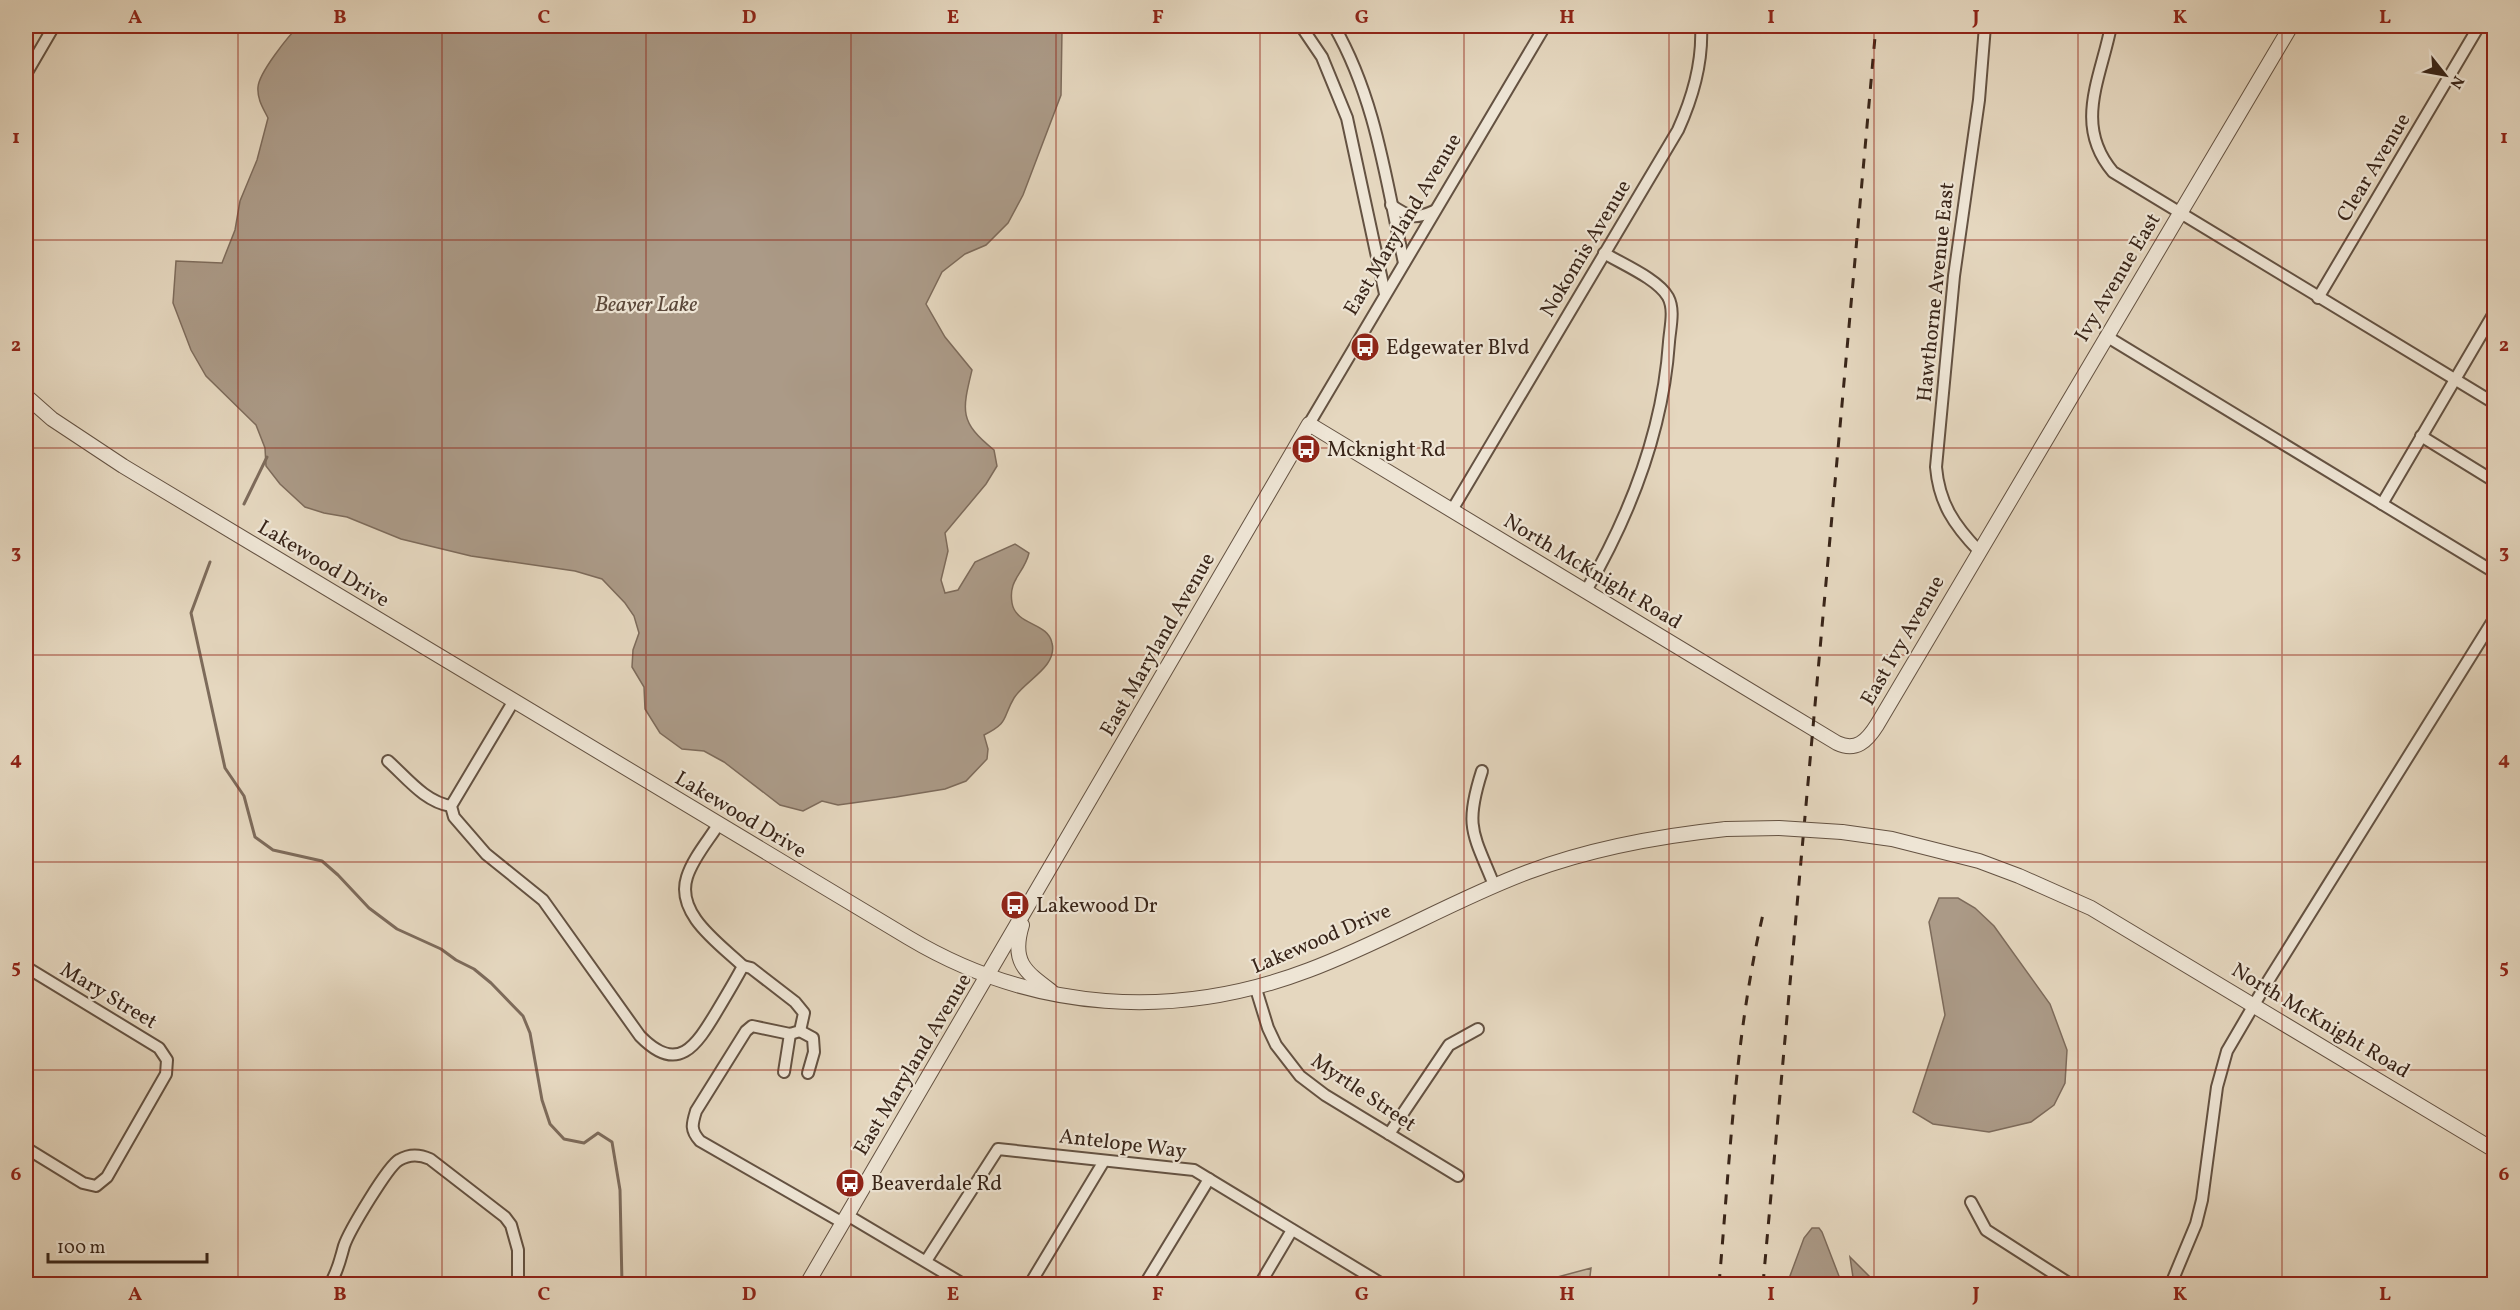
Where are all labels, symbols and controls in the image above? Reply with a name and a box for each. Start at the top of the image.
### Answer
text: A [128,4,142,32]
text: B [333,4,347,32]
text: C [538,4,551,32]
text: D [742,4,756,32]
text: E [947,4,959,32]
text: F [1152,4,1164,32]
text: G [1355,4,1369,32]
text: H [1559,4,1575,32]
text: I [1767,4,1775,32]
text: J [1971,4,1980,32]
text: K [2173,4,2188,32]
text: L [2379,4,2391,32]
north arrow [2415,45,2475,105]
text: N [2444,71,2469,93]
street label: Clear Avenue [2330,108,2418,228]
text: 1 [12,124,20,152]
text: 1 [2500,124,2508,152]
street label: East Maryland Avenue [1337,128,1469,321]
street label: Nokomis Avenue [1534,175,1639,323]
street label: Hawthorne Avenue East [1911,181,1962,403]
street label: Ivy Avenue East [2068,208,2168,348]
water label: Beaver Lake [595,290,697,321]
bus stop icon: Edgewater Blvd [1349,331,1381,363]
text: 2 [11,332,21,360]
text: 2 [2499,332,2509,360]
place label: Edgewater Blvd [1386,334,1530,363]
bus stop icon: Mcknight Rd [1290,433,1322,465]
place label: Mcknight Rd [1327,436,1446,465]
street label: North McKnight Road [1498,507,1687,637]
street label: Lakewood Drive [252,514,395,615]
text: 3 [11,539,21,567]
text: 3 [2499,539,2509,567]
street label: East Maryland Avenue [1094,547,1223,742]
street label: East Ivy Avenue [1854,570,1952,711]
text: 4 [10,746,22,774]
text: 4 [2498,746,2510,774]
street label: Lakewood Drive [669,765,812,866]
bus stop icon: Lakewood Dr [999,889,1031,921]
place label: Lakewood Dr [1036,892,1158,921]
street label: Lakewood Drive [1247,897,1396,982]
text: 5 [11,954,21,982]
text: 5 [2499,954,2509,982]
street label: Mary Street [54,956,162,1037]
street label: North McKnight Road [2226,956,2415,1086]
street label: East Maryland Avenue [847,968,979,1161]
street label: Myrtle Street [1305,1047,1422,1139]
street label: Antelope Way [1057,1122,1189,1167]
text: 6 [11,1161,22,1189]
text: 6 [2499,1161,2510,1189]
bus stop icon: Beaverdale Rd [834,1167,866,1199]
place label: Beaverdale Rd [871,1170,1002,1199]
scale bar [48,1226,207,1264]
text: 100 m [57,1236,106,1261]
text: A [128,1281,142,1309]
text: B [333,1281,347,1309]
text: C [538,1281,551,1309]
text: D [742,1281,756,1309]
text: E [947,1281,959,1309]
text: F [1152,1281,1164,1309]
text: G [1355,1281,1369,1309]
text: H [1559,1281,1575,1309]
text: I [1767,1281,1775,1309]
text: J [1971,1281,1980,1309]
text: K [2173,1281,2188,1309]
text: L [2379,1281,2391,1309]

